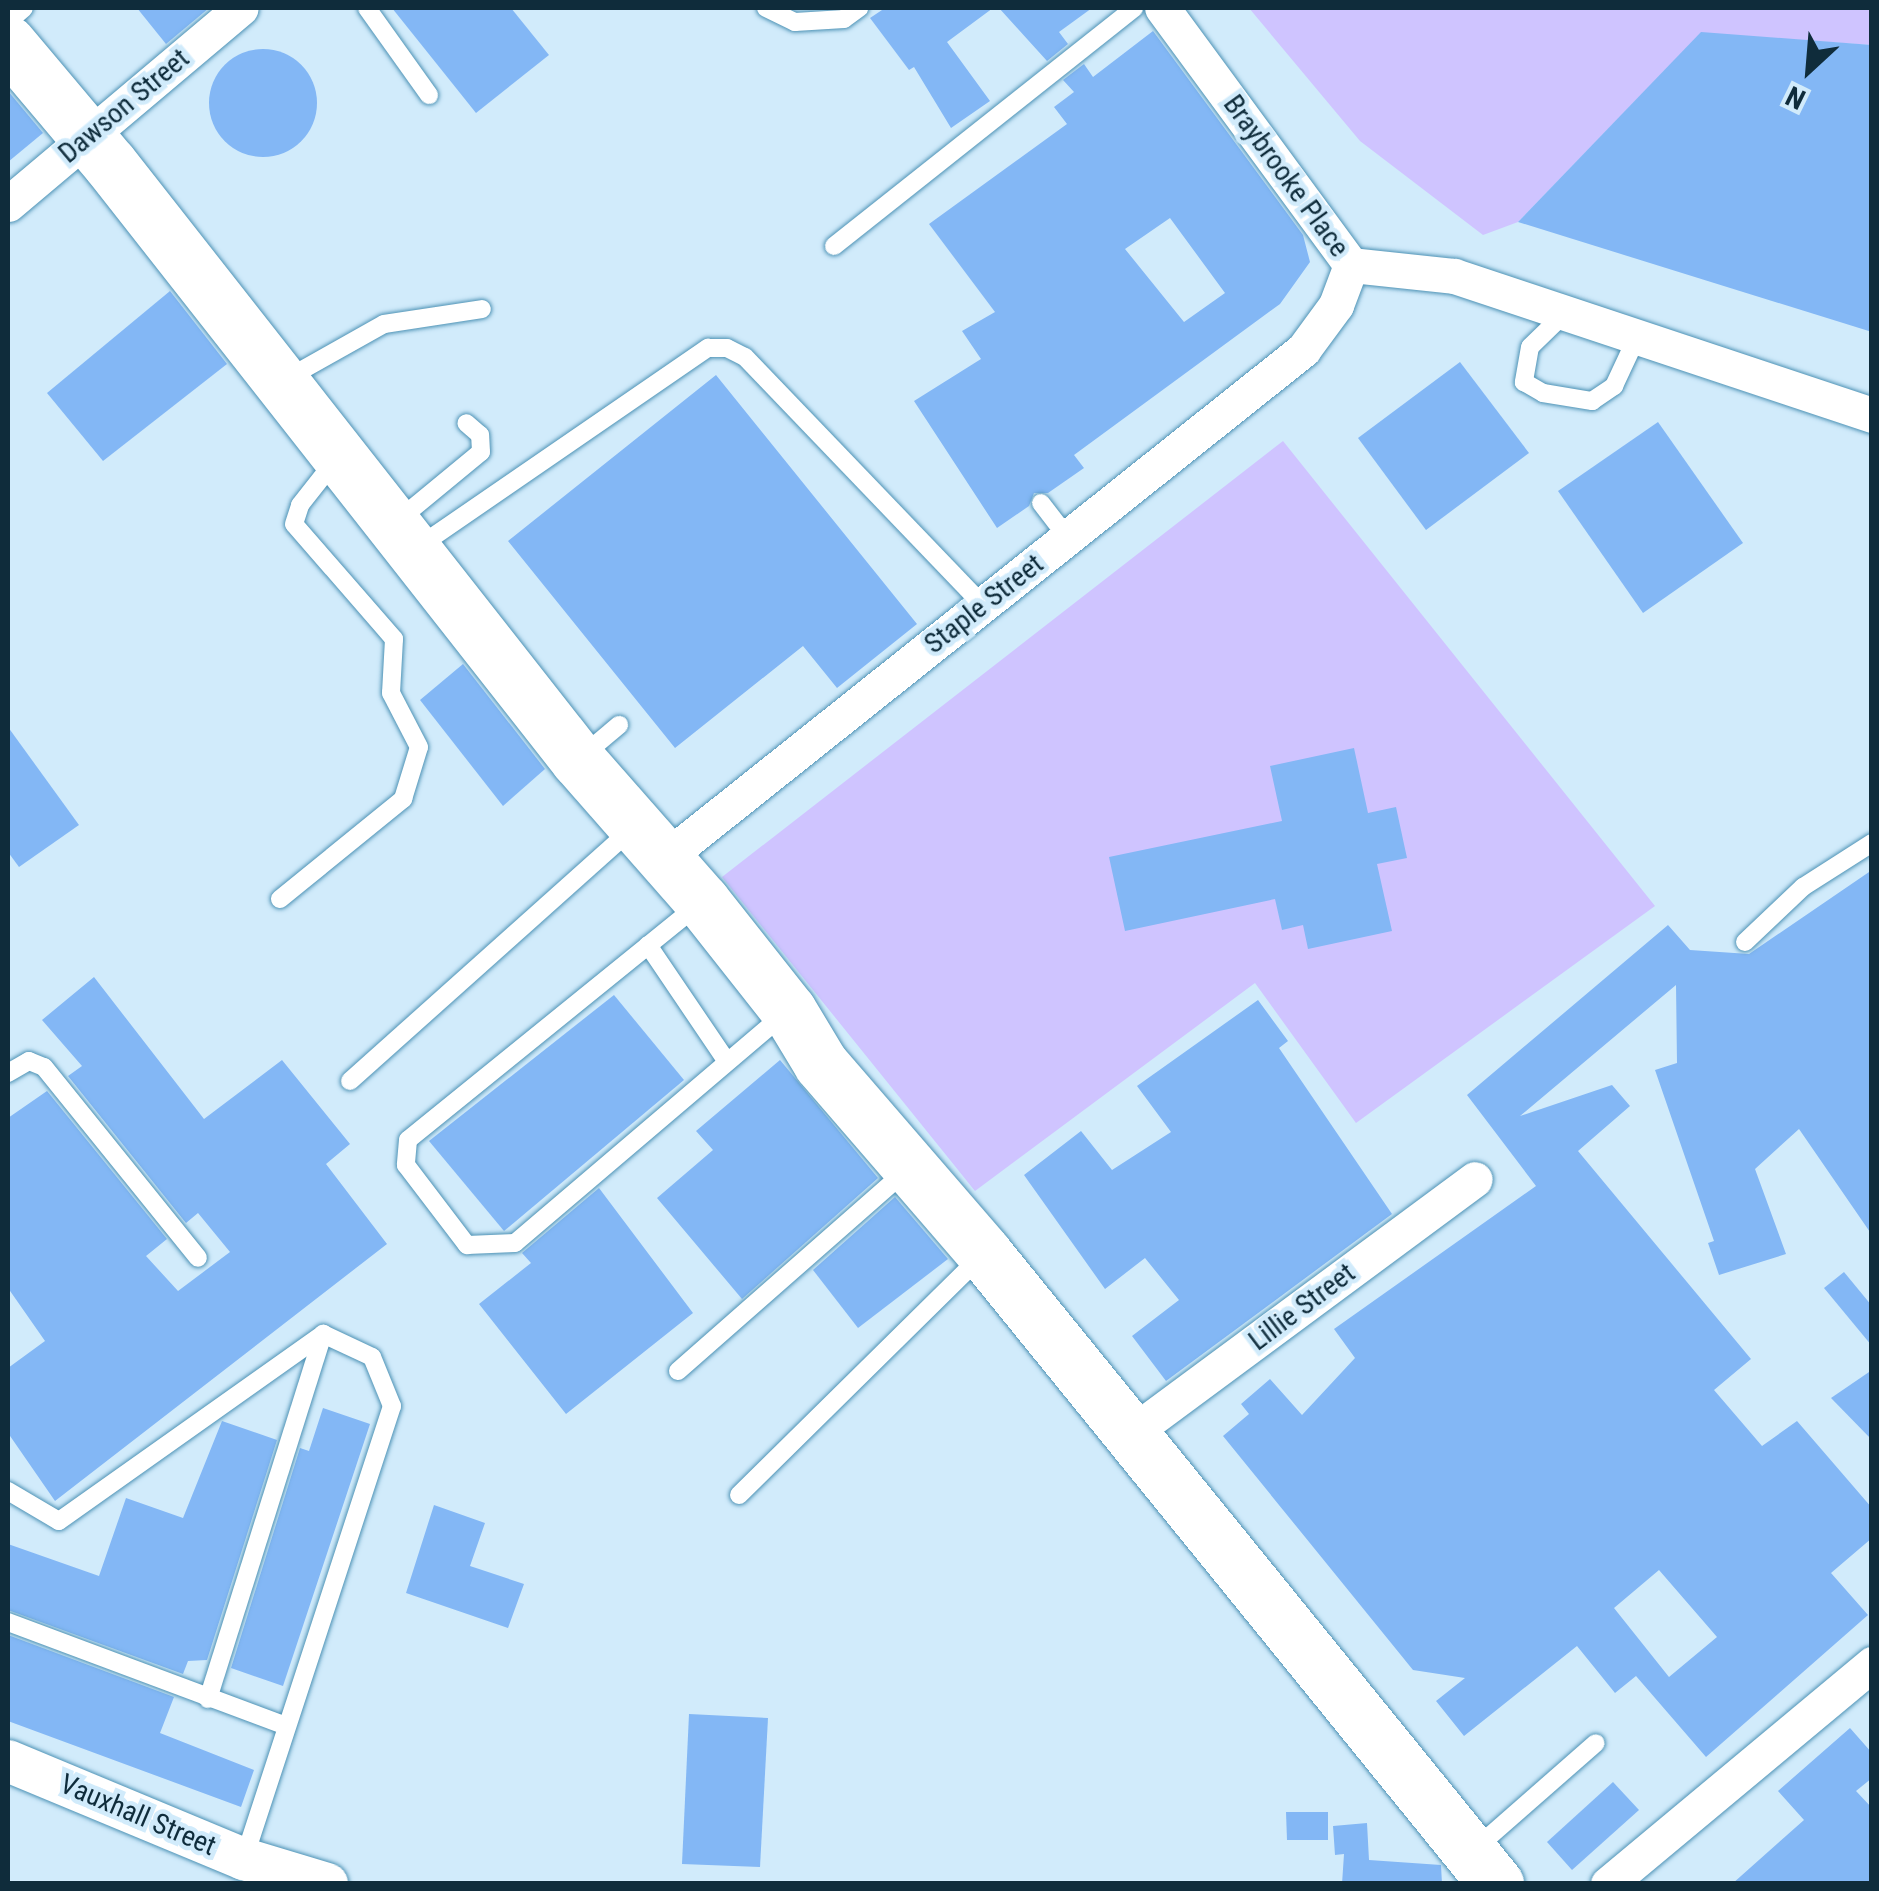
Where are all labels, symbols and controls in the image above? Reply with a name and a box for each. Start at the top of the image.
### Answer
north arrow [1759,20,1859,120]
street label: Dawson Street [52,42,196,170]
text: N [1781,79,1811,116]
street label: Braybrooke Place [1216,89,1356,263]
street label: Staple Street [918,547,1050,661]
street label: Lillie Street [1242,1256,1362,1358]
street label: Vauxhall Street [55,1767,221,1863]

